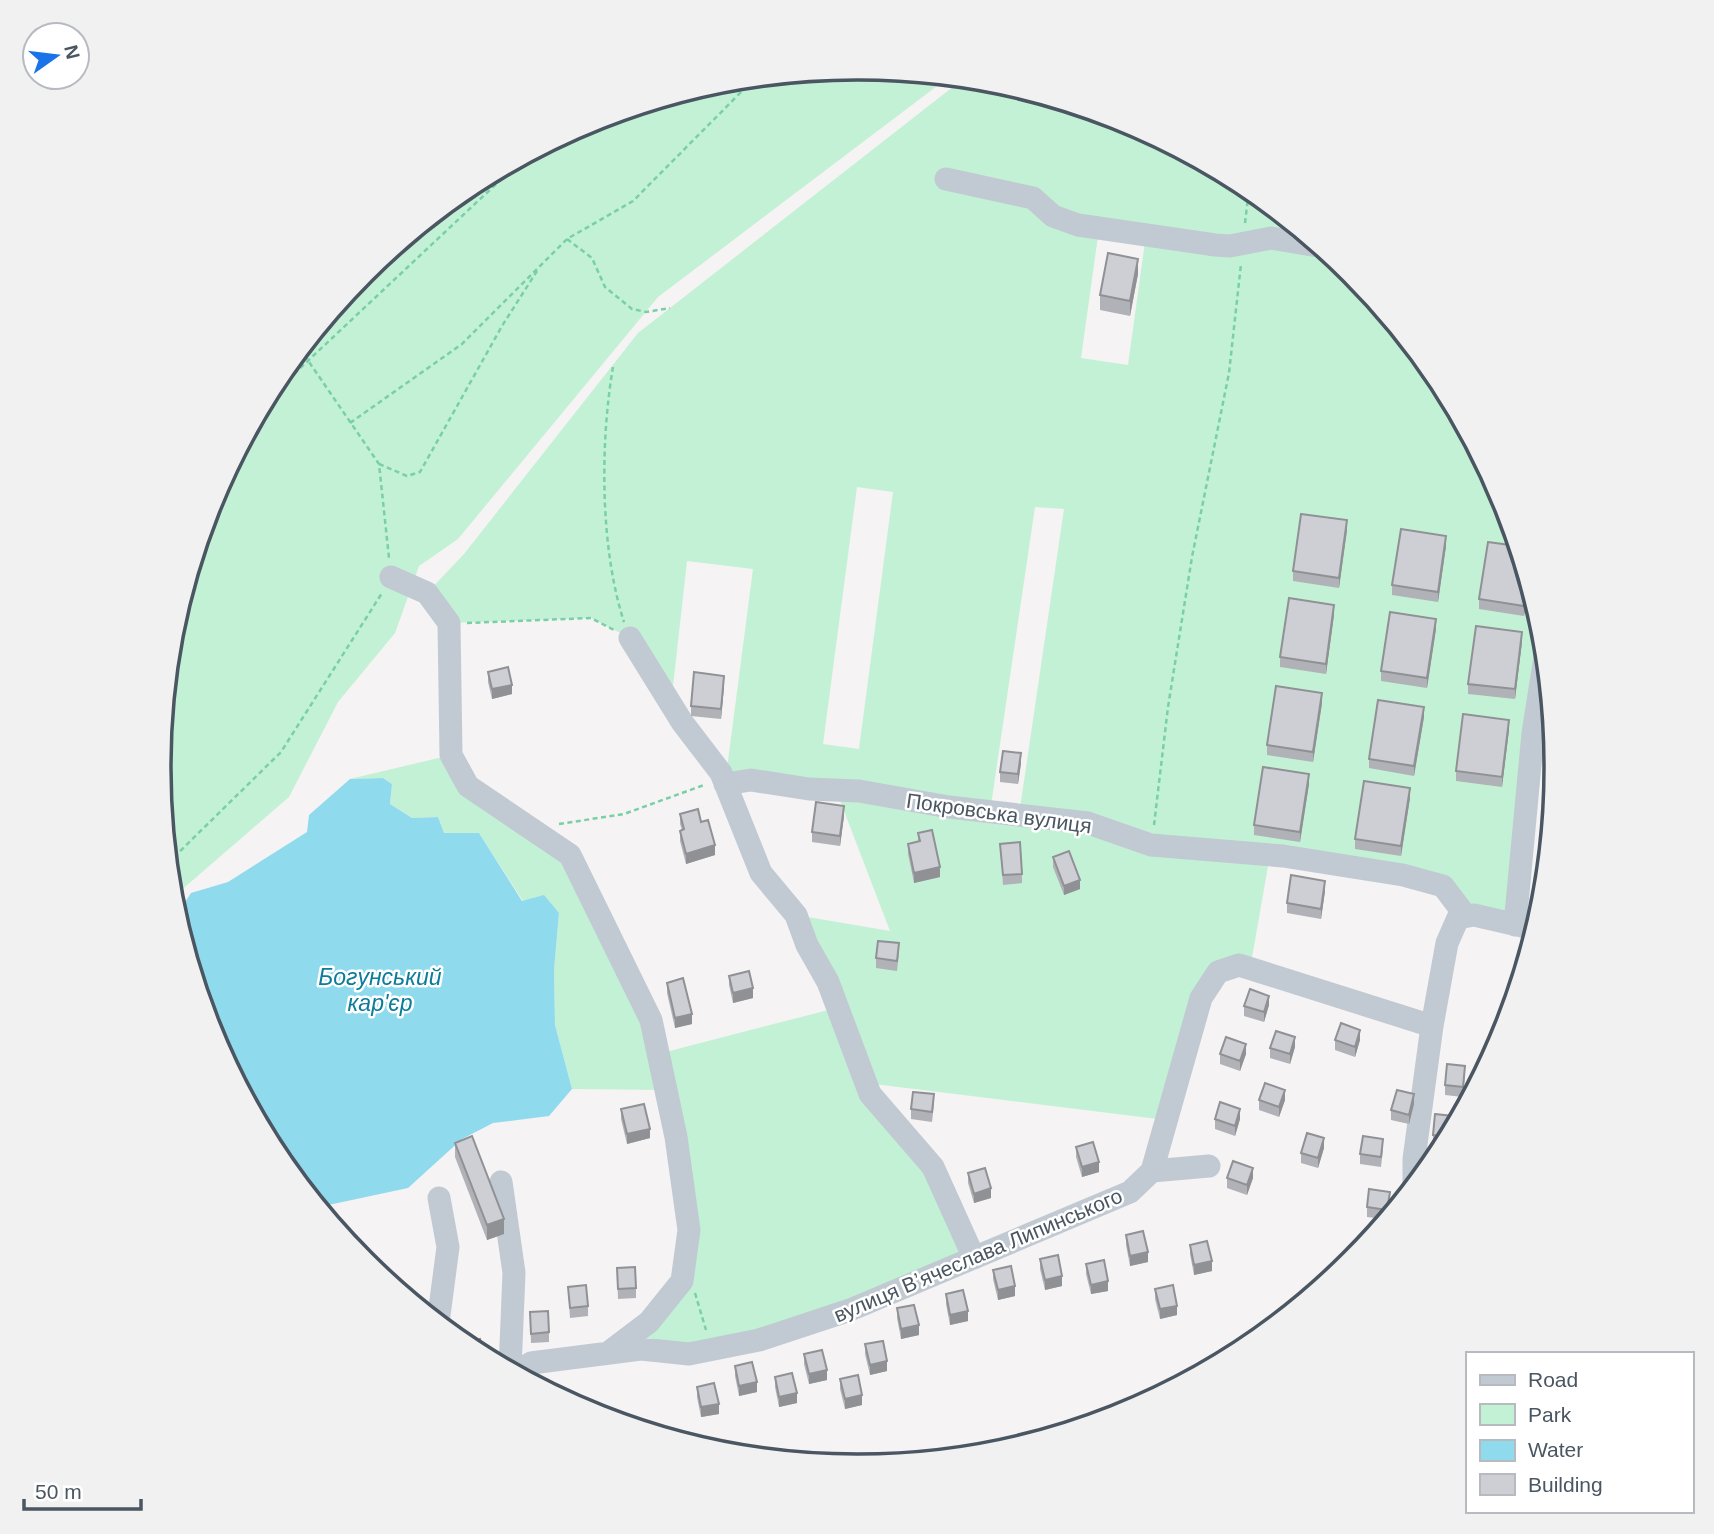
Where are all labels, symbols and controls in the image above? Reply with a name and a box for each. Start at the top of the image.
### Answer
north arrow [21,21,91,91]
text: N [60,43,84,61]
street label: Покровська вулиця [905,789,1093,837]
water label: Богунський кар'єр [318,964,442,1016]
street label: вулиця Вʼячеслава Липинського [830,1184,1126,1326]
legend [1466,1352,1693,1513]
text: Road [1528,1368,1578,1391]
text: Park [1528,1403,1572,1426]
text: Water [1528,1438,1583,1461]
scale bar [24,1468,142,1512]
text: Building [1528,1473,1603,1496]
text: 50 m [35,1480,82,1503]

